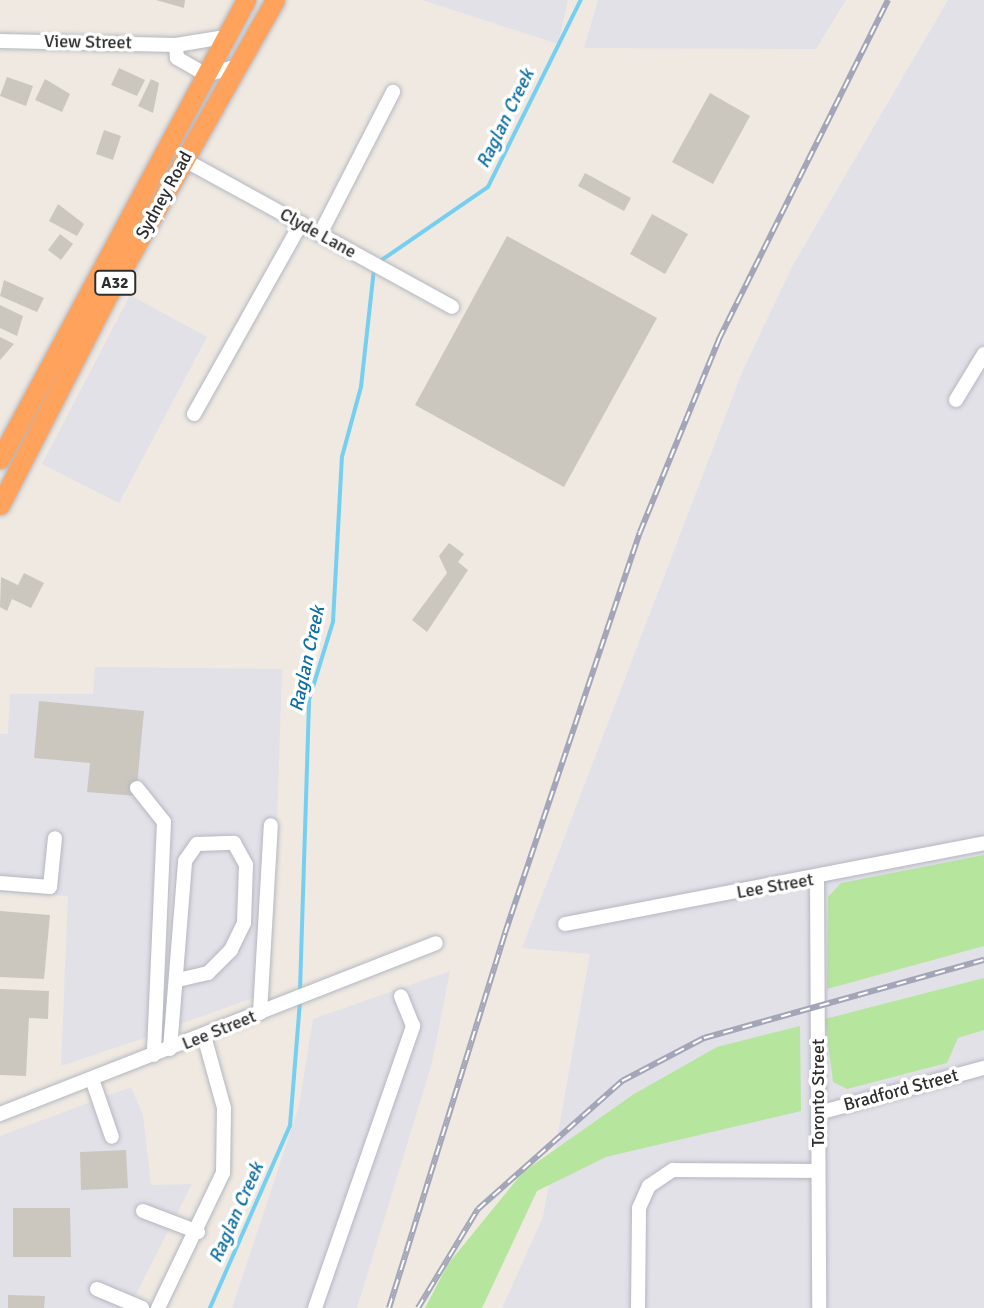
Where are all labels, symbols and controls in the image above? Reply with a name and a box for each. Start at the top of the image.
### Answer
street label: View Street [44,30,132,54]
water label: Raglan Creek [472,66,540,172]
street label: Sydney Road [131,147,197,243]
street label: Clyde Lane [276,203,360,263]
road number: A32 [94,270,136,296]
water label: Raglan Creek [286,604,330,714]
street label: Lee Street [735,869,815,903]
street label: Lee Street [179,1005,259,1055]
street label: Toronto Street [807,1039,829,1147]
street label: Bradford Street [841,1064,961,1116]
water label: Raglan Creek [205,1159,269,1267]

